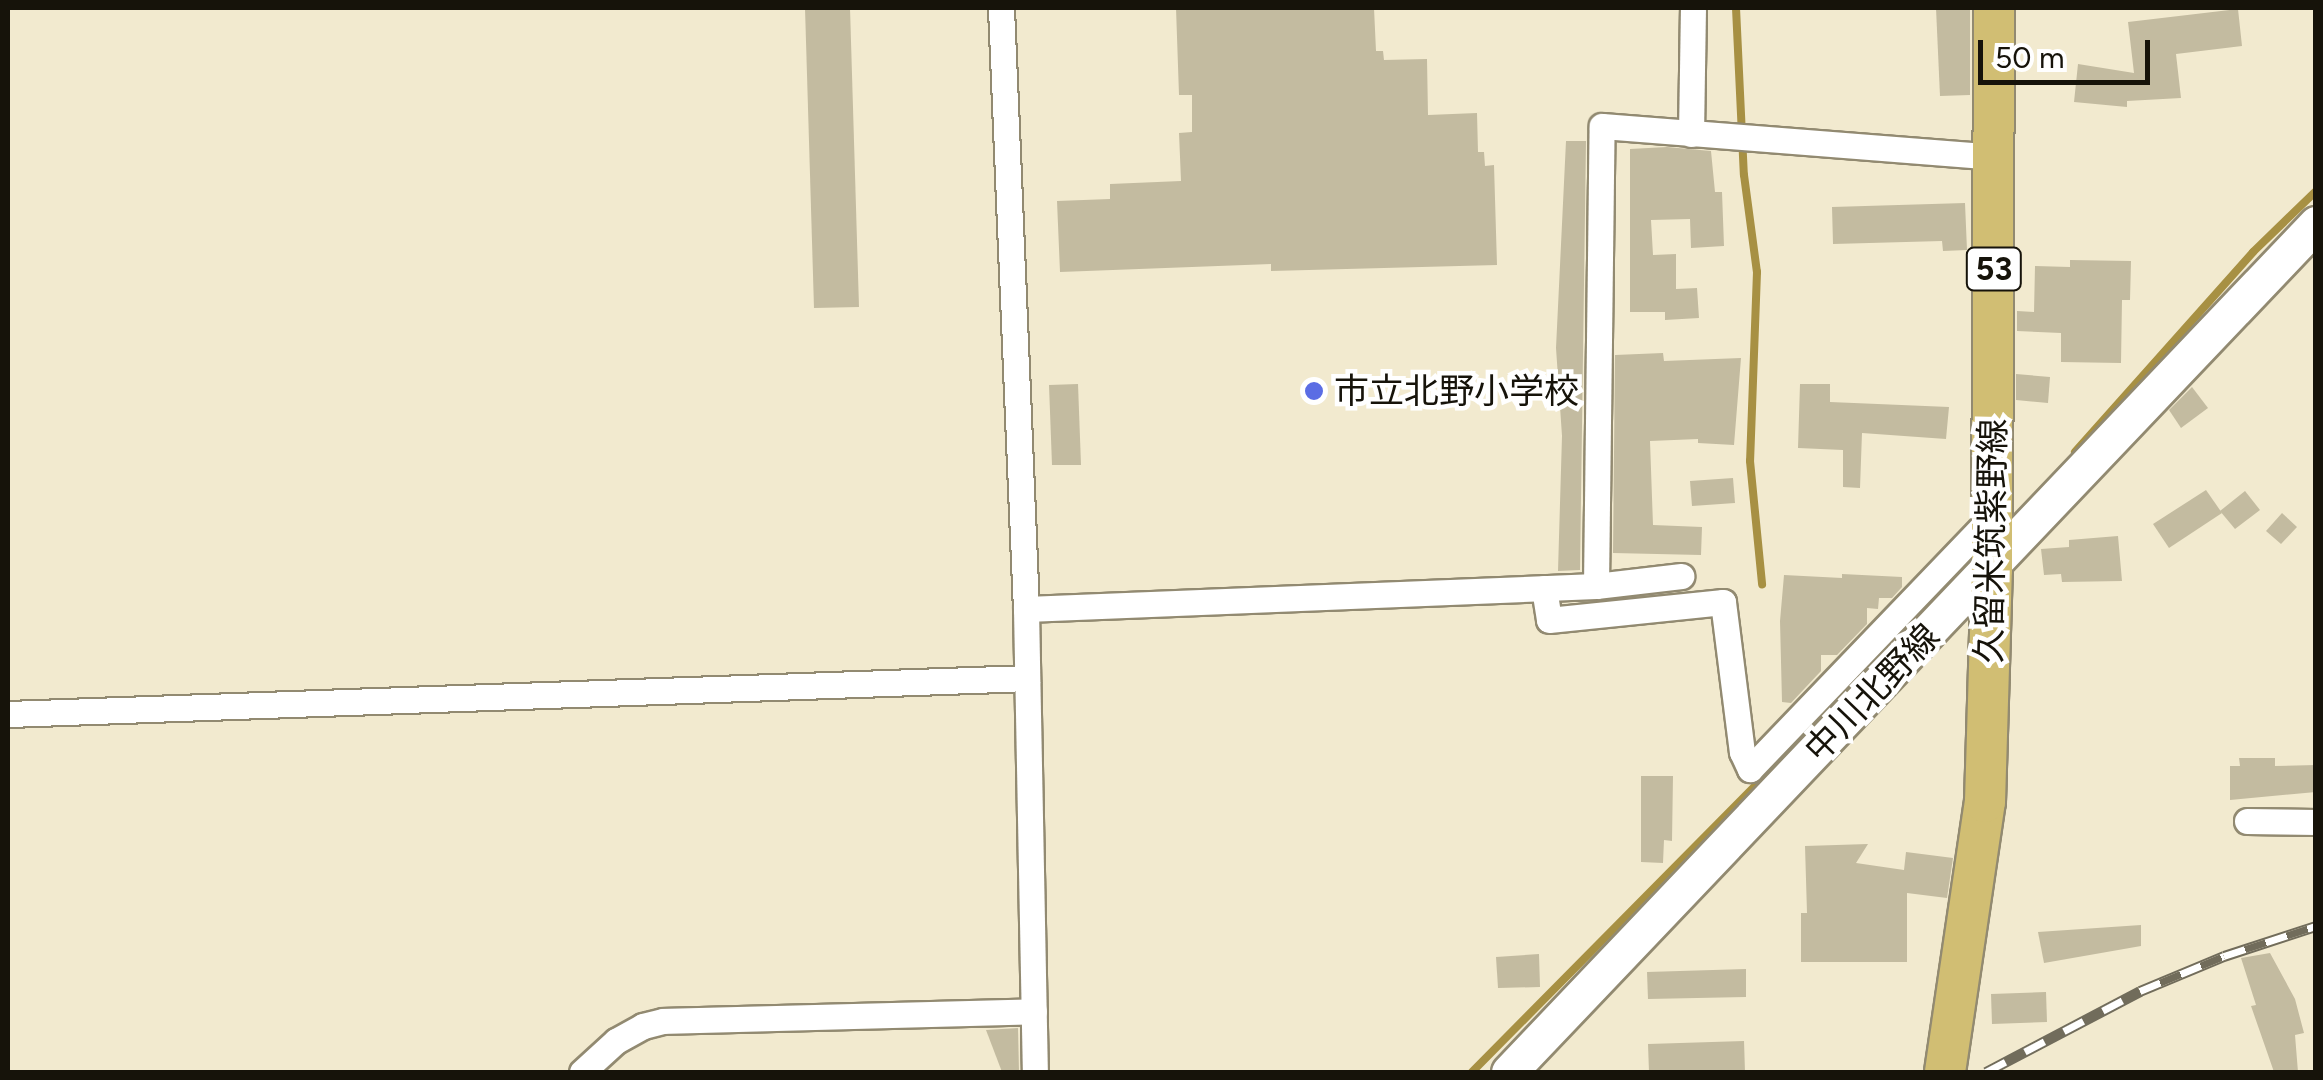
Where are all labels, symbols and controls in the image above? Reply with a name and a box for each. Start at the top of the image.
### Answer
scale bar [1983,20,2156,82]
text: 50 m [1995,39,2064,76]
road number: 53 [1964,242,2024,296]
place label: 市立北野小学校 [1334,370,1579,412]
marker: 市立北野小学校 [1303,380,1325,402]
street label: 久留米筑紫野線 [1968,418,2014,664]
street label: 中川北野線 [1796,615,1948,771]

